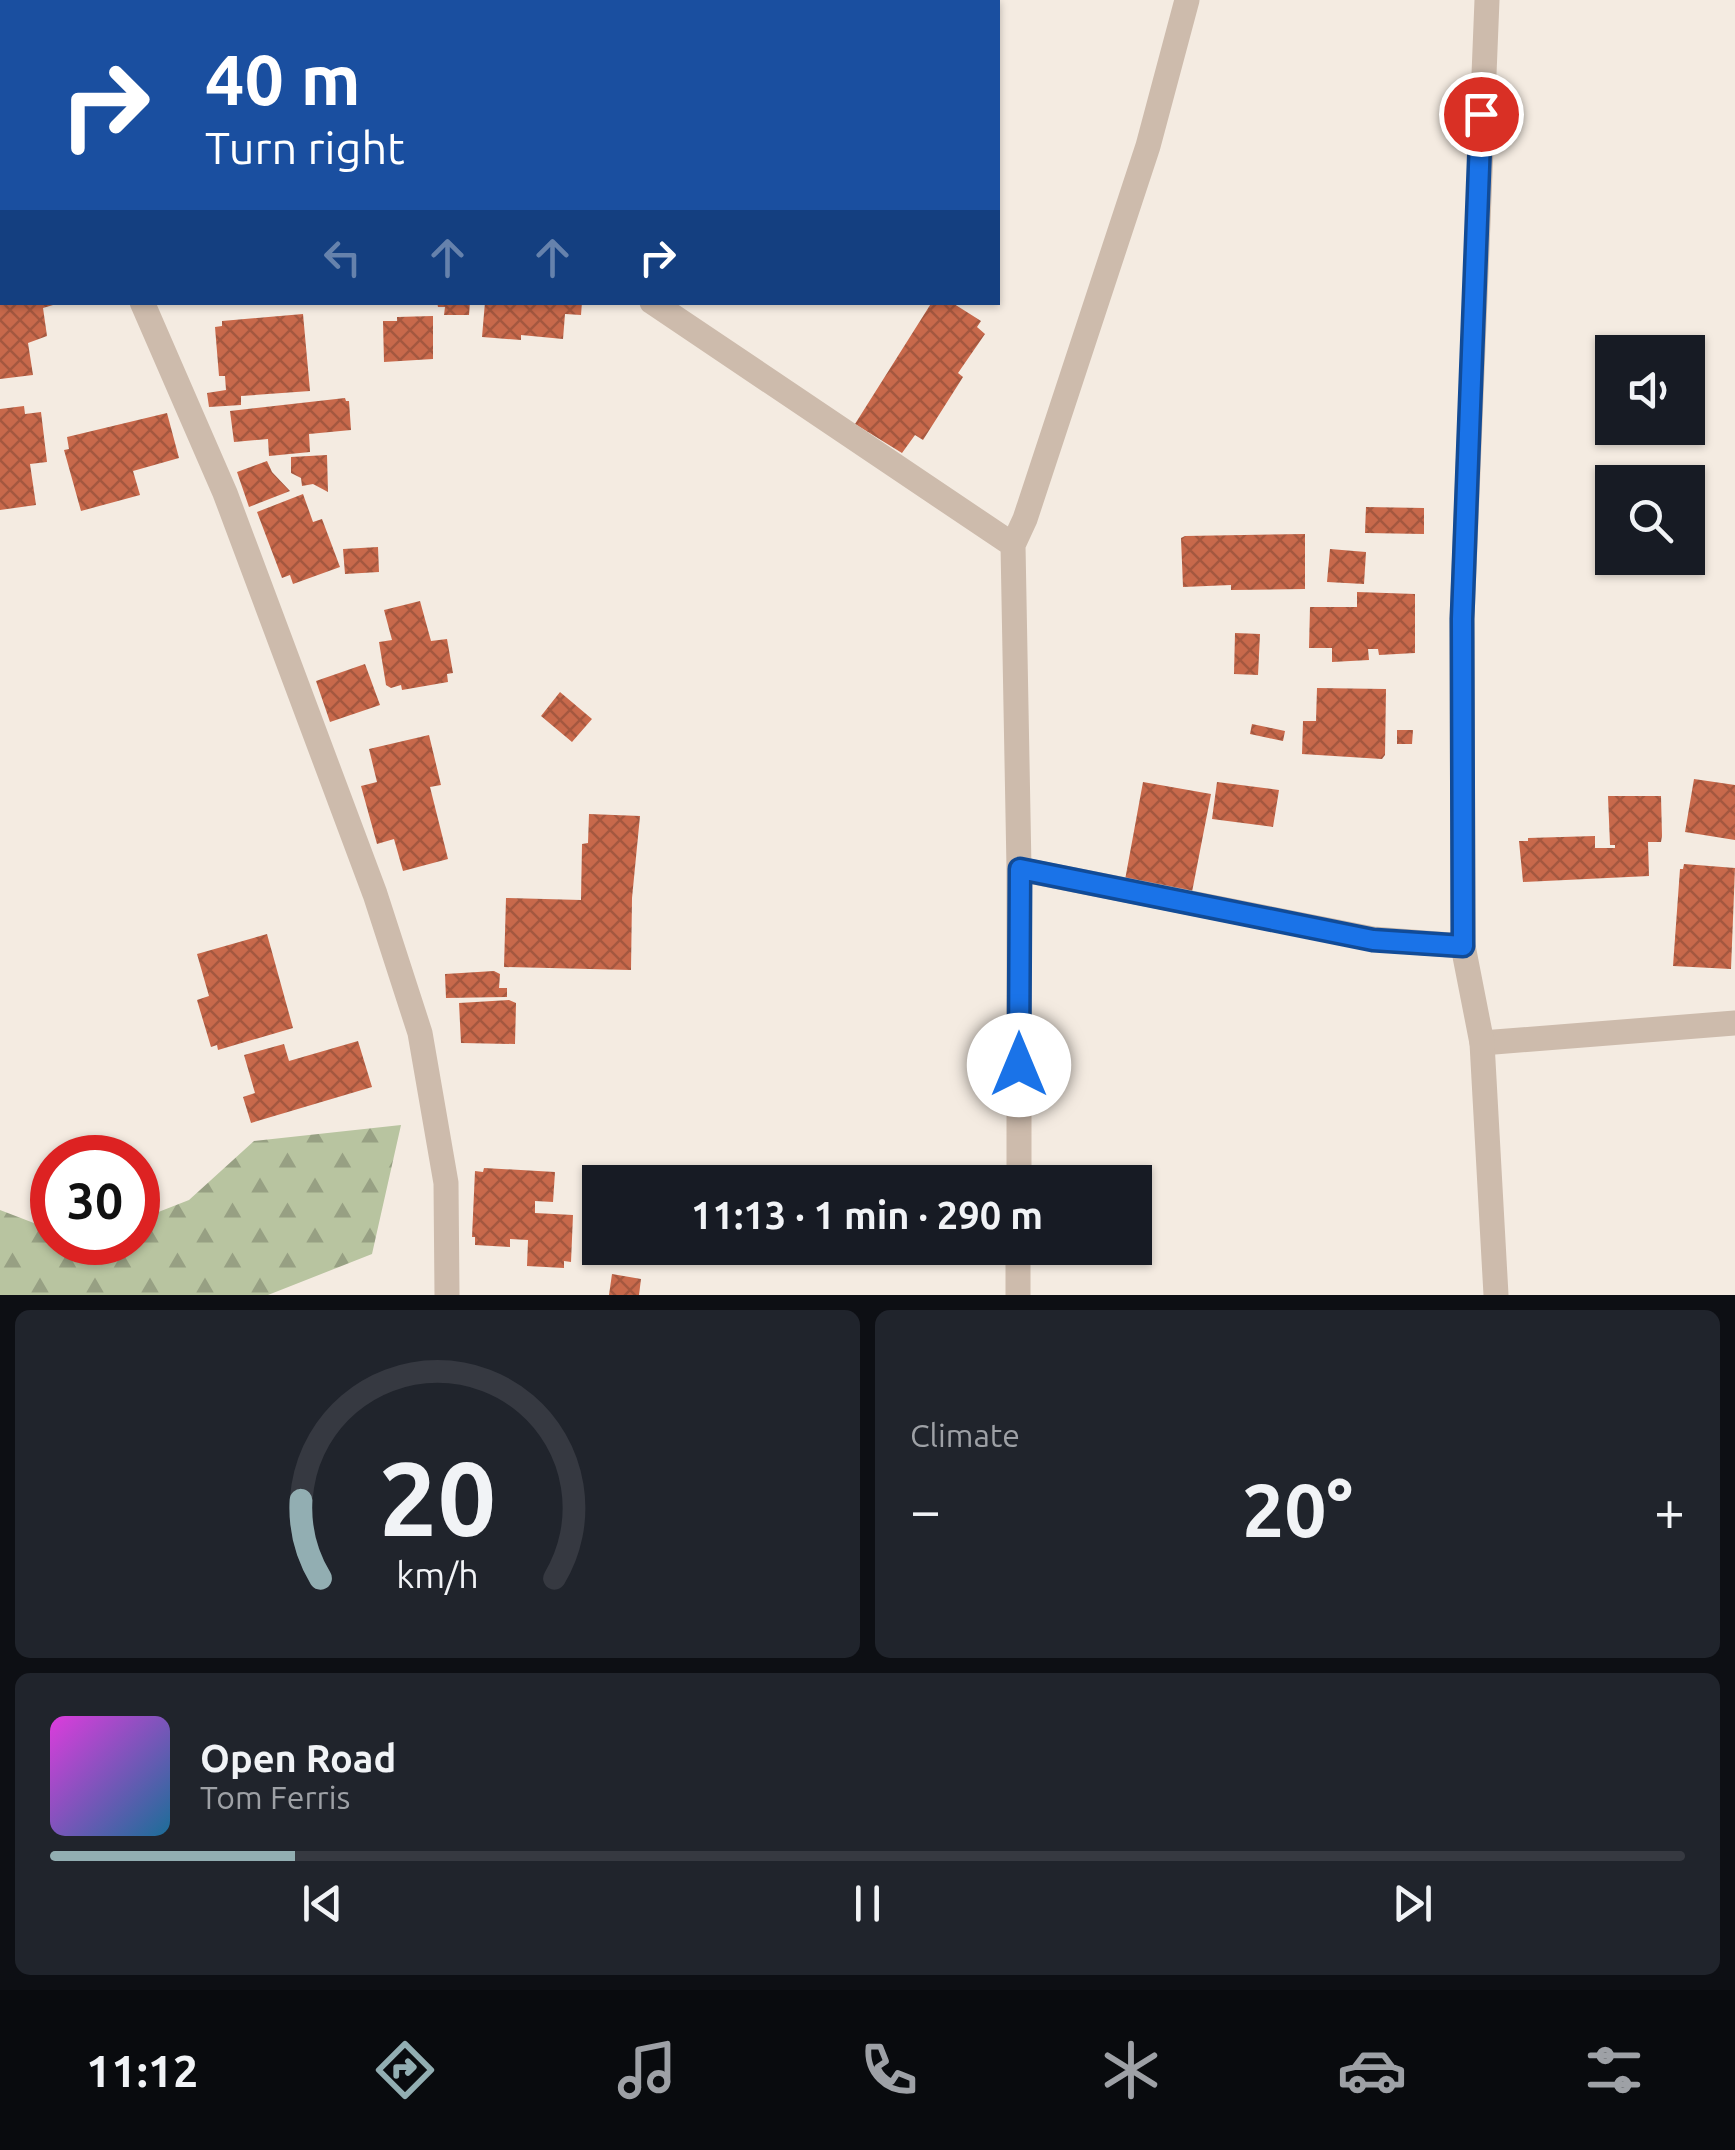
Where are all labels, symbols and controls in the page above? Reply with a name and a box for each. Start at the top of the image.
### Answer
icon: right [40,40,170,170]
text: 40 m [205,40,361,118]
pin [1439,72,1524,157]
icon: arrive [1454,87,1509,142]
text: Turn right [205,122,405,173]
icon: left [315,230,370,285]
icon: ahead [420,230,475,285]
icon: ahead [525,230,580,285]
icon: right [630,230,685,285]
map controls [1595,335,1705,575]
button: sound [1595,335,1705,445]
button: search [1595,465,1705,575]
position arrow [967,1013,1071,1117]
speed limit sign: 30 [30,1135,160,1265]
text: 11:13 · 1 min · 290 m [691,1194,1043,1236]
text: Climate [910,1417,1020,1453]
text: 20 [379,1439,496,1556]
text: 20° [1242,1467,1353,1551]
text: − [910,1479,941,1540]
text: + [1654,1479,1685,1540]
text: km/h [396,1555,479,1595]
text: Open Road [200,1737,396,1779]
text: Tom Ferris [200,1779,350,1815]
icon: previous [295,1876,350,1931]
icon: pause [840,1876,895,1931]
icon: next [1385,1876,1440,1931]
icon: directions [370,2035,440,2105]
icon: music [612,2035,682,2105]
icon: phone [854,2035,924,2105]
icon: climate [1096,2035,1166,2105]
icon: car [1337,2035,1407,2105]
icon: filters [1579,2035,1649,2105]
text: 11:12 [86,2045,198,2096]

